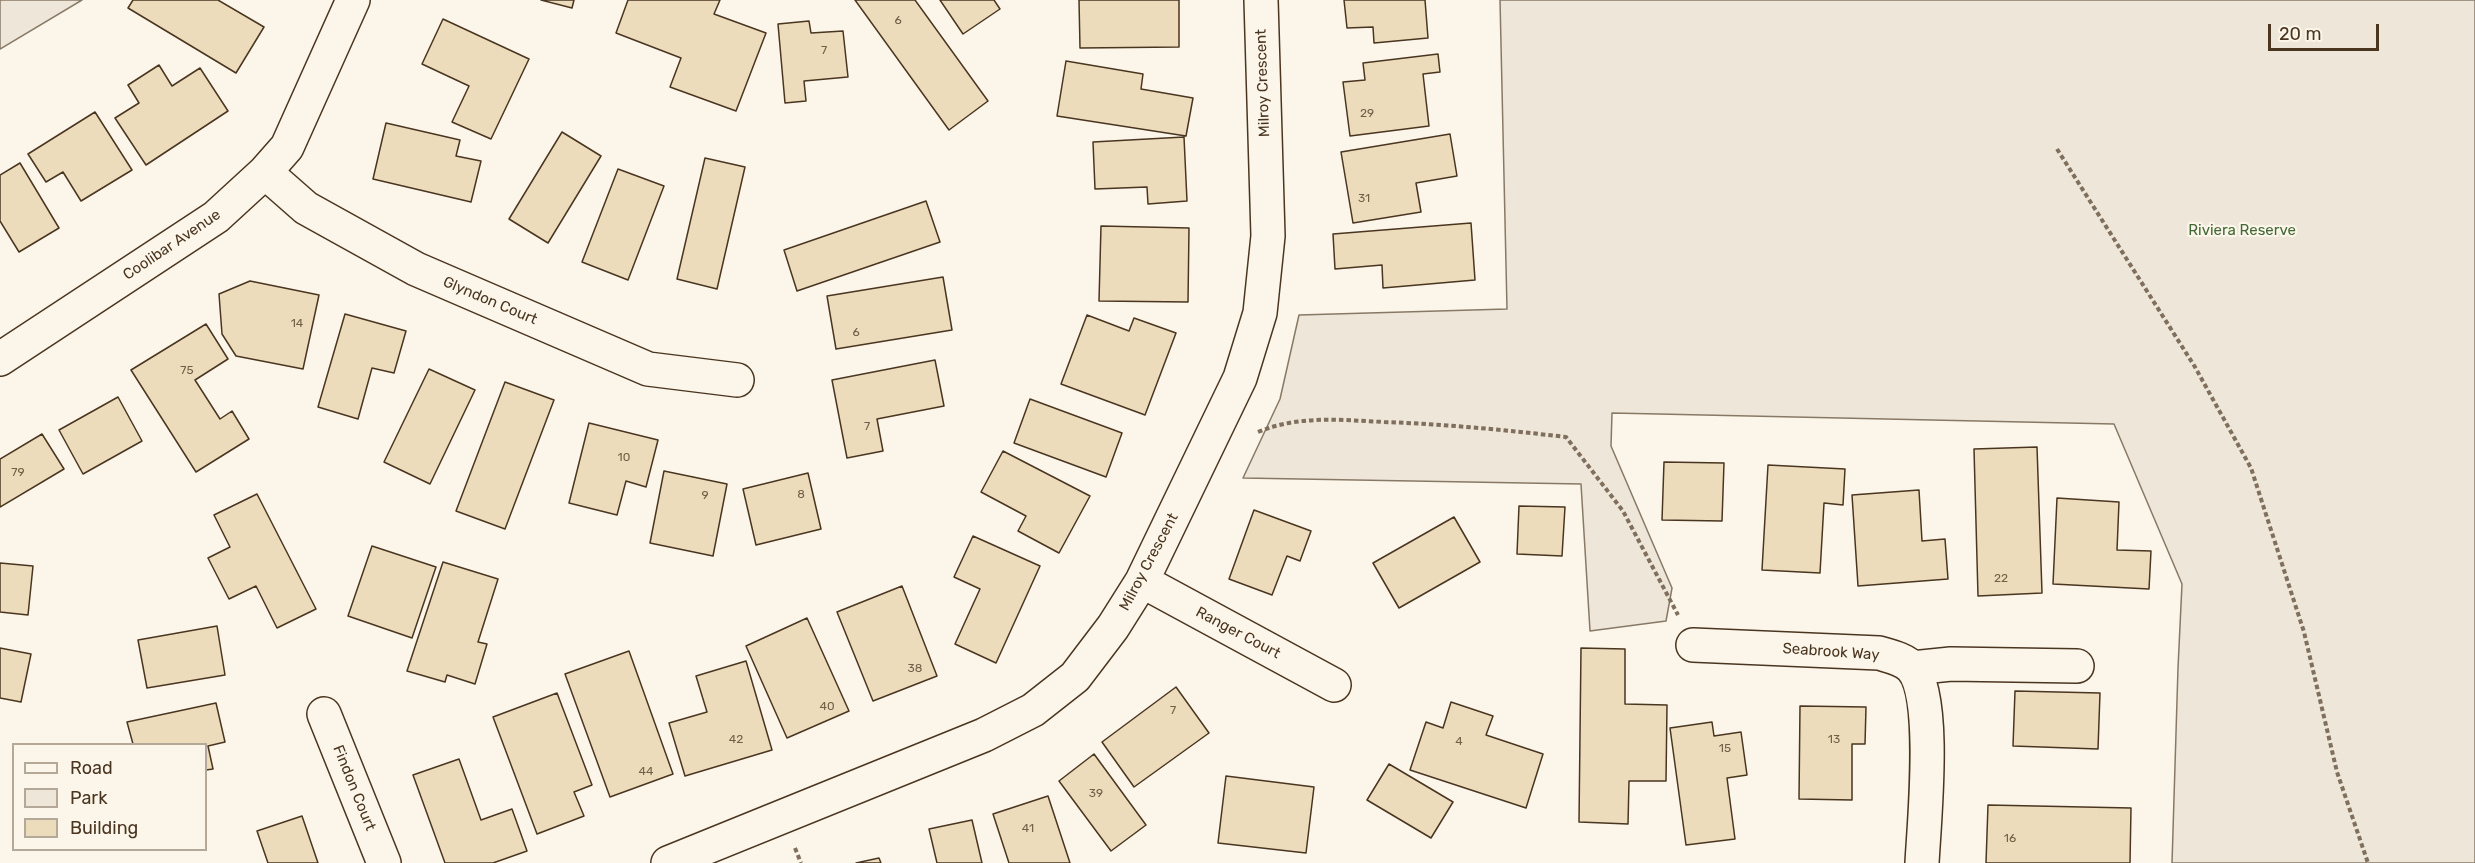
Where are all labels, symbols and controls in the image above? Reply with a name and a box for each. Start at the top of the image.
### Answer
scale bar [2271,12,2382,50]
house number: 6 [894,14,902,28]
text: 20 m [2279,23,2321,45]
street label: Milroy Crescent [1252,29,1274,137]
house number: 7 [821,44,827,58]
house number: 29 [1360,107,1374,121]
house number: 31 [1358,192,1370,206]
street label: Coolibar Avenue [120,206,224,284]
park label: Riviera Reserve [2188,222,2296,240]
street label: Glyndon Court [440,273,540,329]
house number: 14 [291,317,303,331]
house number: 6 [852,326,860,340]
house number: 75 [180,364,194,378]
house number: 7 [864,420,870,434]
house number: 10 [618,451,630,465]
house number: 79 [11,466,25,480]
house number: 8 [797,488,805,502]
house number: 9 [701,489,709,503]
street label: Milroy Crescent [1116,510,1182,614]
house number: 22 [1994,572,2008,586]
street label: Ranger Court [1193,603,1283,663]
street label: Seabrook Way [1782,640,1880,664]
house number: 38 [908,662,922,676]
house number: 40 [819,700,835,714]
house number: 7 [1170,704,1176,718]
house number: 42 [729,733,743,747]
house number: 13 [1828,733,1840,747]
house number: 4 [1455,735,1463,749]
street label: Findon Court [329,742,379,834]
house number: 15 [1719,742,1731,756]
legend [12,743,207,851]
text: Road [70,757,113,779]
house number: 44 [639,765,653,779]
text: Park [70,787,107,809]
house number: 39 [1089,787,1103,801]
text: Building [70,817,138,839]
house number: 41 [1022,822,1034,836]
house number: 16 [2004,832,2016,846]

